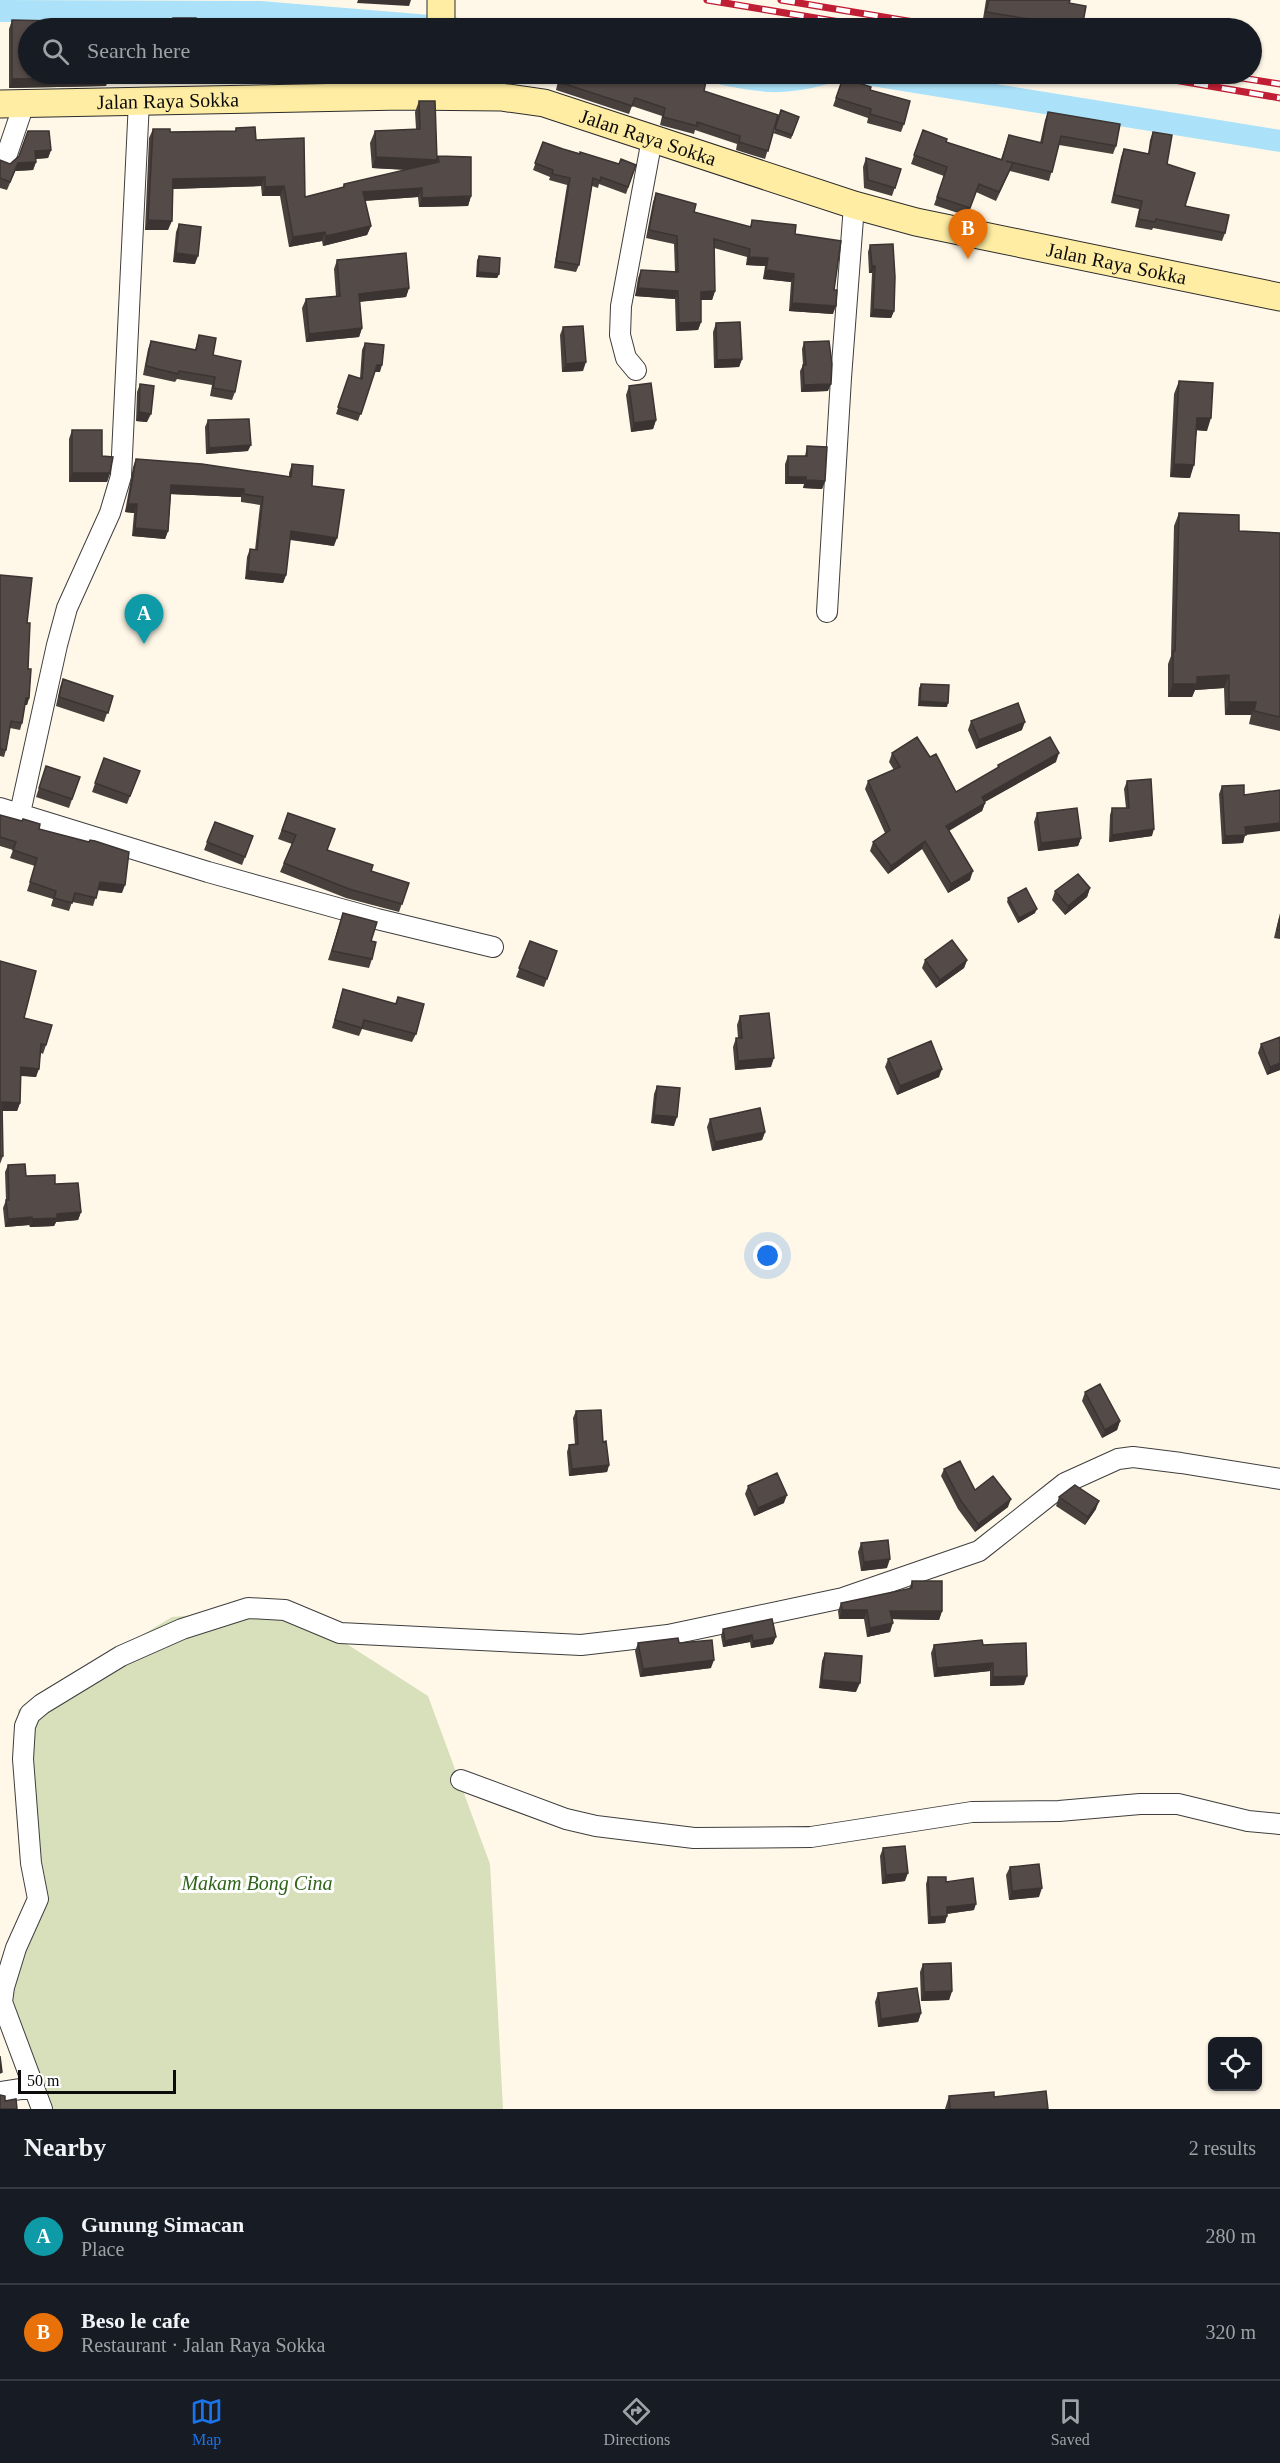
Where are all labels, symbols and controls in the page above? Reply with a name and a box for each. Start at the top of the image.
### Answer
search box [18,18,1262,84]
icon: search [39,35,72,68]
text: Search here [87,38,190,63]
street label: Jalan Raya Sokka [97,88,239,113]
street label: Jalan Raya Sokka [577,105,719,170]
pin: B [948,210,988,259]
street label: Jalan Raya Sokka [1045,238,1189,288]
pin: A [124,594,164,644]
your location [753,1241,782,1270]
park label: Makam Bong Cina [180,1872,333,1895]
map controls [1208,2037,1262,2091]
button: locate [1208,2037,1262,2091]
scale bar [18,2067,176,2094]
text: 50 m [27,2072,59,2089]
text: Nearby [24,2133,106,2162]
text: 2 results [1189,2137,1256,2159]
text: Gunung Simacan [81,2212,244,2237]
text: A [36,2225,51,2247]
text: 280 m [1205,2225,1256,2247]
text: Place [81,2238,124,2260]
text: Beso le cafe [81,2308,190,2333]
text: B [37,2321,50,2343]
text: 320 m [1205,2321,1256,2343]
text: Restaurant · Jalan Raya Sokka [81,2334,325,2356]
tab: Map [190,2395,223,2449]
tab: Directions [604,2395,670,2449]
tab: Saved [1051,2395,1090,2449]

